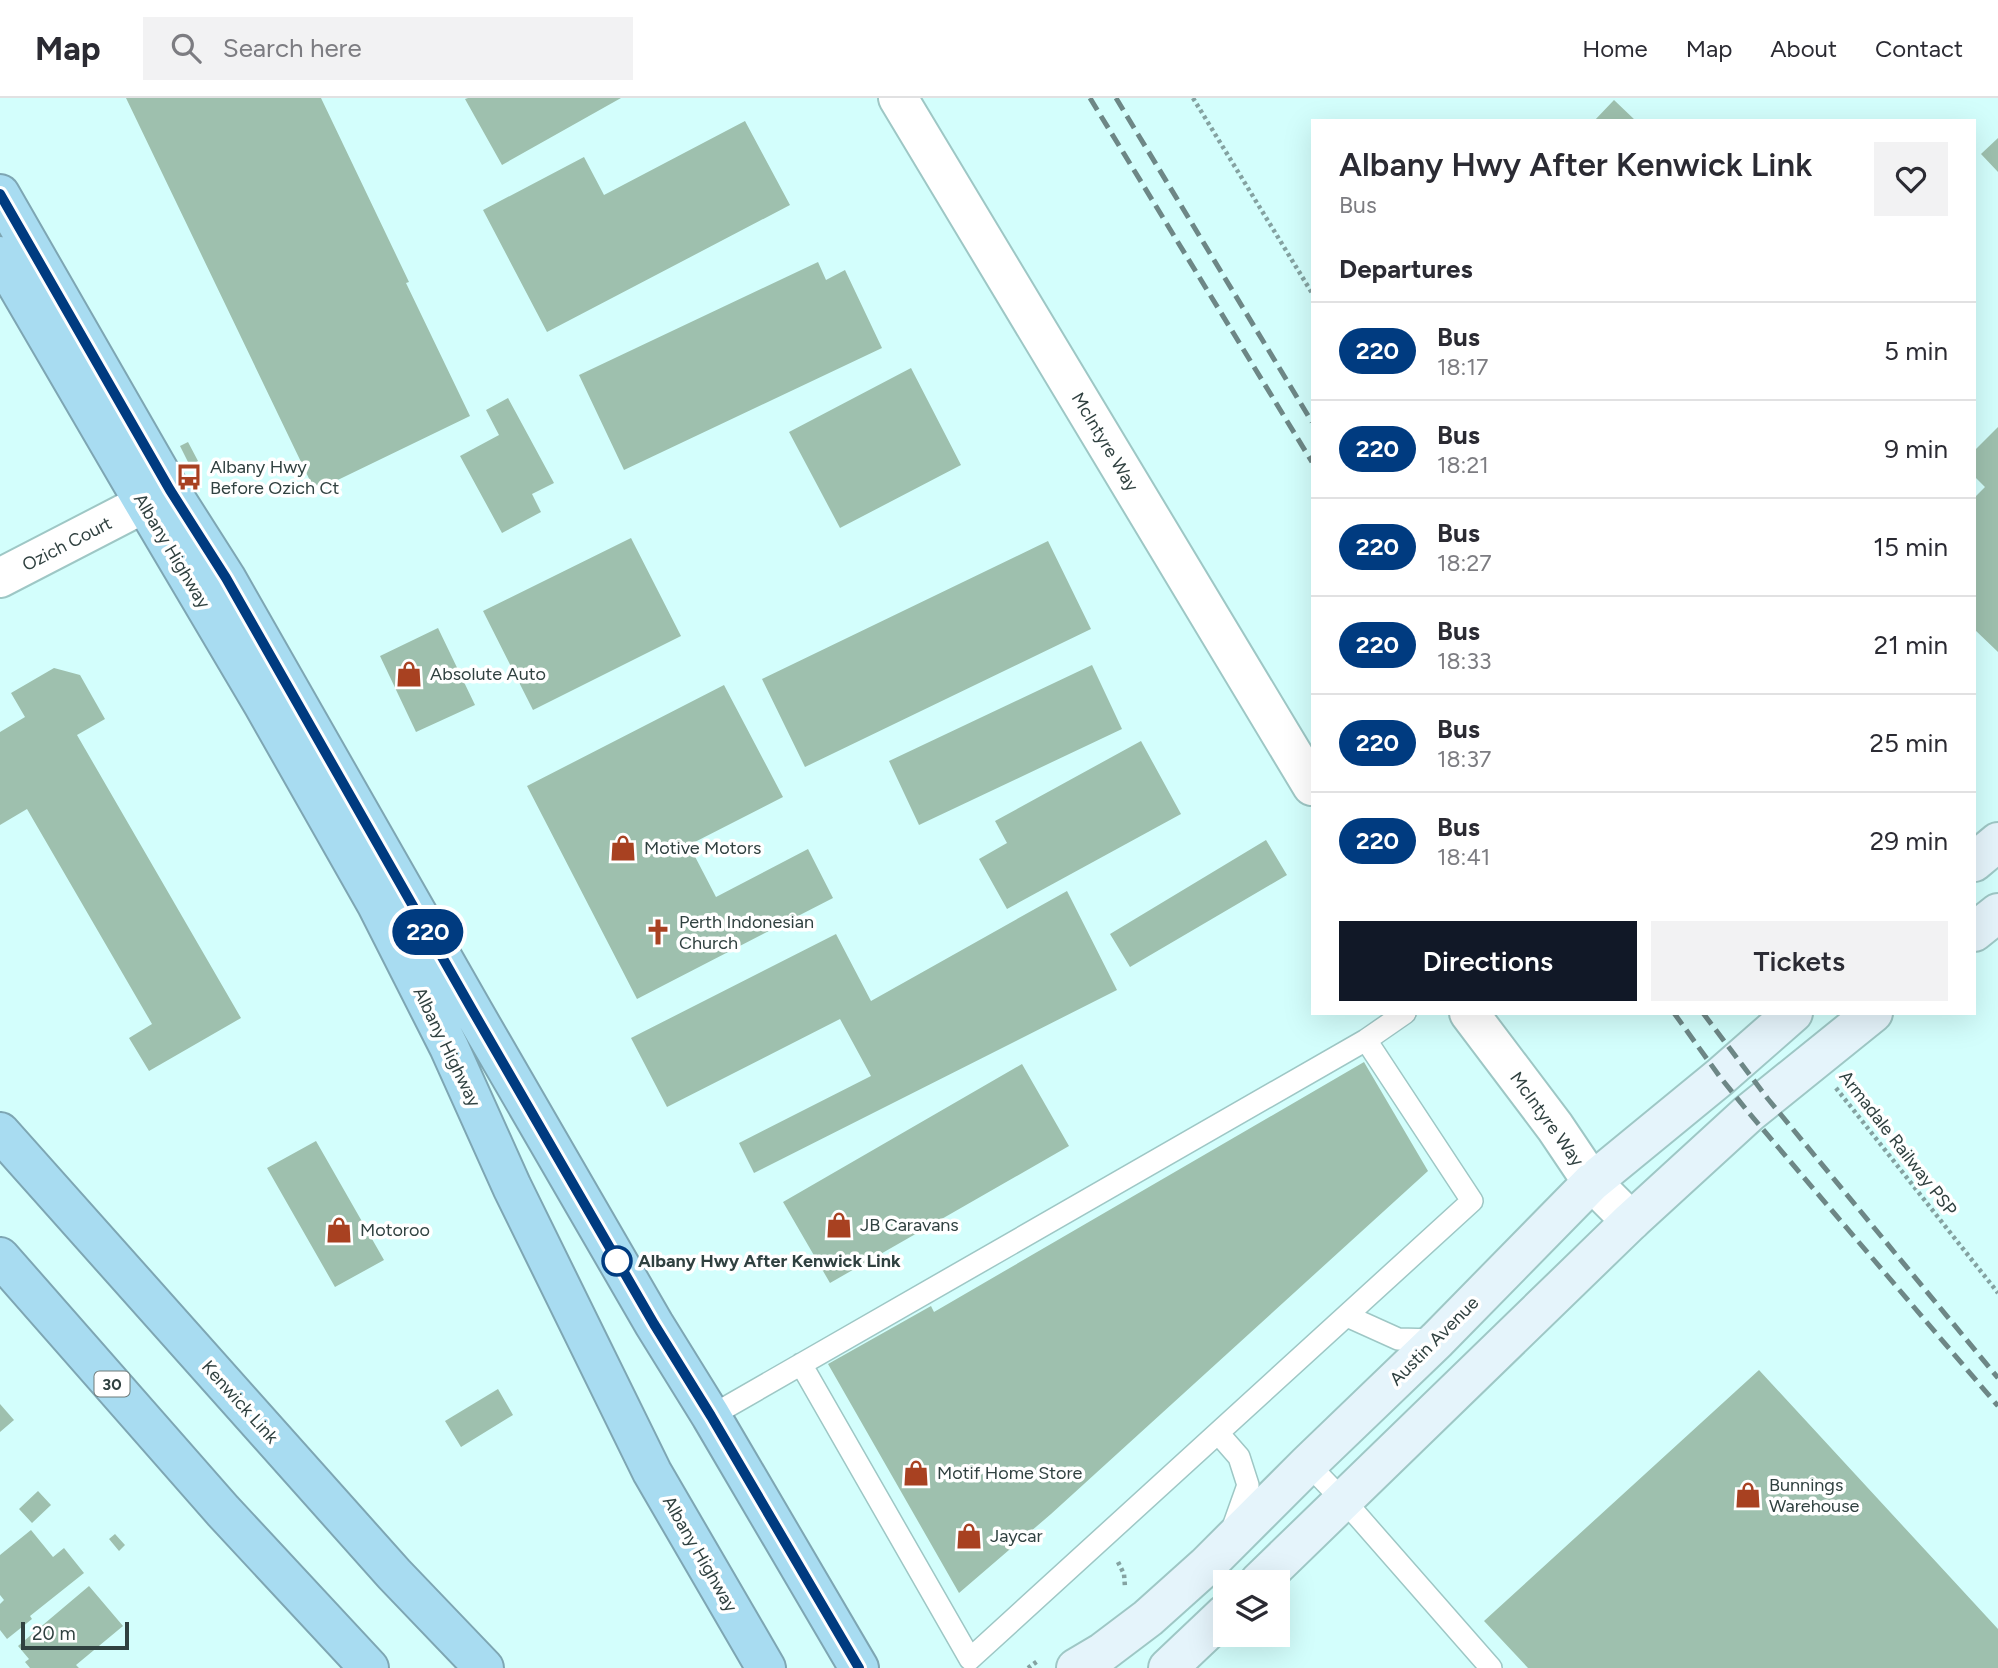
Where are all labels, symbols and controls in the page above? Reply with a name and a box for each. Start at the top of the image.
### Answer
search box [143,17,633,80]
text: Map [35,29,101,68]
icon: search [167,29,205,67]
text: Search here [223,32,362,64]
text: Home [1582,34,1648,63]
text: Map [1686,34,1732,63]
text: About [1770,34,1837,63]
text: Contact [1875,34,1963,63]
button: heart [1874,142,1948,216]
text: Albany Hwy After Kenwick Link [1339,145,1812,184]
text: Bus [1339,191,1377,219]
text: Departures [1339,253,1473,285]
text: Bus [1437,321,1480,353]
text: 5 min [1884,335,1948,367]
text: 220 [1356,336,1399,365]
text: 18:17 [1437,353,1488,381]
street label: McIntyre Way [1067,389,1143,496]
text: Bus [1437,419,1480,451]
text: 9 min [1884,433,1948,465]
text: 220 [1356,434,1399,463]
text: 18:21 [1437,451,1489,479]
place label: Albany Hwy Before Ozich Ct [210,456,339,499]
bus stop icon: Albany Hwy Before Ozich Ct [174,462,204,492]
street label: Albany Highway [129,489,215,613]
street label: Ozich Court [19,512,116,576]
text: Bus [1437,517,1480,549]
text: 15 min [1873,531,1948,563]
text: 220 [1356,532,1399,561]
text: 18:27 [1437,549,1492,577]
text: Bus [1437,615,1480,647]
text: 21 min [1874,629,1948,661]
text: 220 [1356,630,1399,659]
text: 18:33 [1437,647,1491,675]
shop icon: Absolute Auto [394,659,424,689]
place label: Absolute Auto [430,663,546,685]
text: Bus [1437,713,1480,745]
text: 25 min [1869,727,1948,759]
text: 220 [1356,728,1399,757]
text: 18:37 [1437,745,1491,773]
text: Bus [1437,811,1480,843]
text: 29 min [1870,825,1948,857]
text: 220 [1356,826,1399,855]
shop icon: Motive Motors [608,833,638,863]
place label: Motive Motors [644,837,761,859]
text: 18:41 [1437,843,1490,871]
line badge: 220 [388,909,468,955]
place label: Perth Indonesian Church [679,911,814,954]
text: 220 [406,917,450,946]
church icon: Perth Indonesian Church [643,917,673,947]
button: Directions [1339,921,1637,1001]
button: Tickets [1651,921,1948,1001]
street label: Albany Highway [409,984,486,1111]
street label: Armadale Railway PSP [1835,1066,1961,1220]
street label: McIntyre Way [1505,1067,1589,1171]
shop icon: JB Caravans [824,1210,854,1240]
place label: JB Caravans [860,1214,959,1236]
shop icon: Motoroo [324,1215,354,1245]
place label: Motoroo [360,1219,430,1241]
marker: Albany Hwy After Kenwick Link [602,1246,632,1276]
place label: Albany Hwy After Kenwick Link [638,1250,901,1272]
street label: Austin Avenue [1385,1292,1483,1390]
street label: Kenwick Link [197,1356,283,1448]
road number: 30 [94,1372,130,1396]
shop icon: Motif Home Store [901,1458,931,1488]
place label: Motif Home Store [937,1462,1083,1484]
place label: Bunnings Warehouse [1769,1474,1860,1517]
shop icon: Bunnings Warehouse [1733,1480,1763,1510]
street label: Albany Highway [658,1492,742,1616]
shop icon: Jaycar [954,1521,984,1551]
place label: Jaycar [990,1525,1043,1547]
map controls [1213,1570,1290,1647]
button: layers [1213,1570,1290,1647]
scale bar [21,1619,130,1651]
text: 20 m [32,1622,76,1645]

